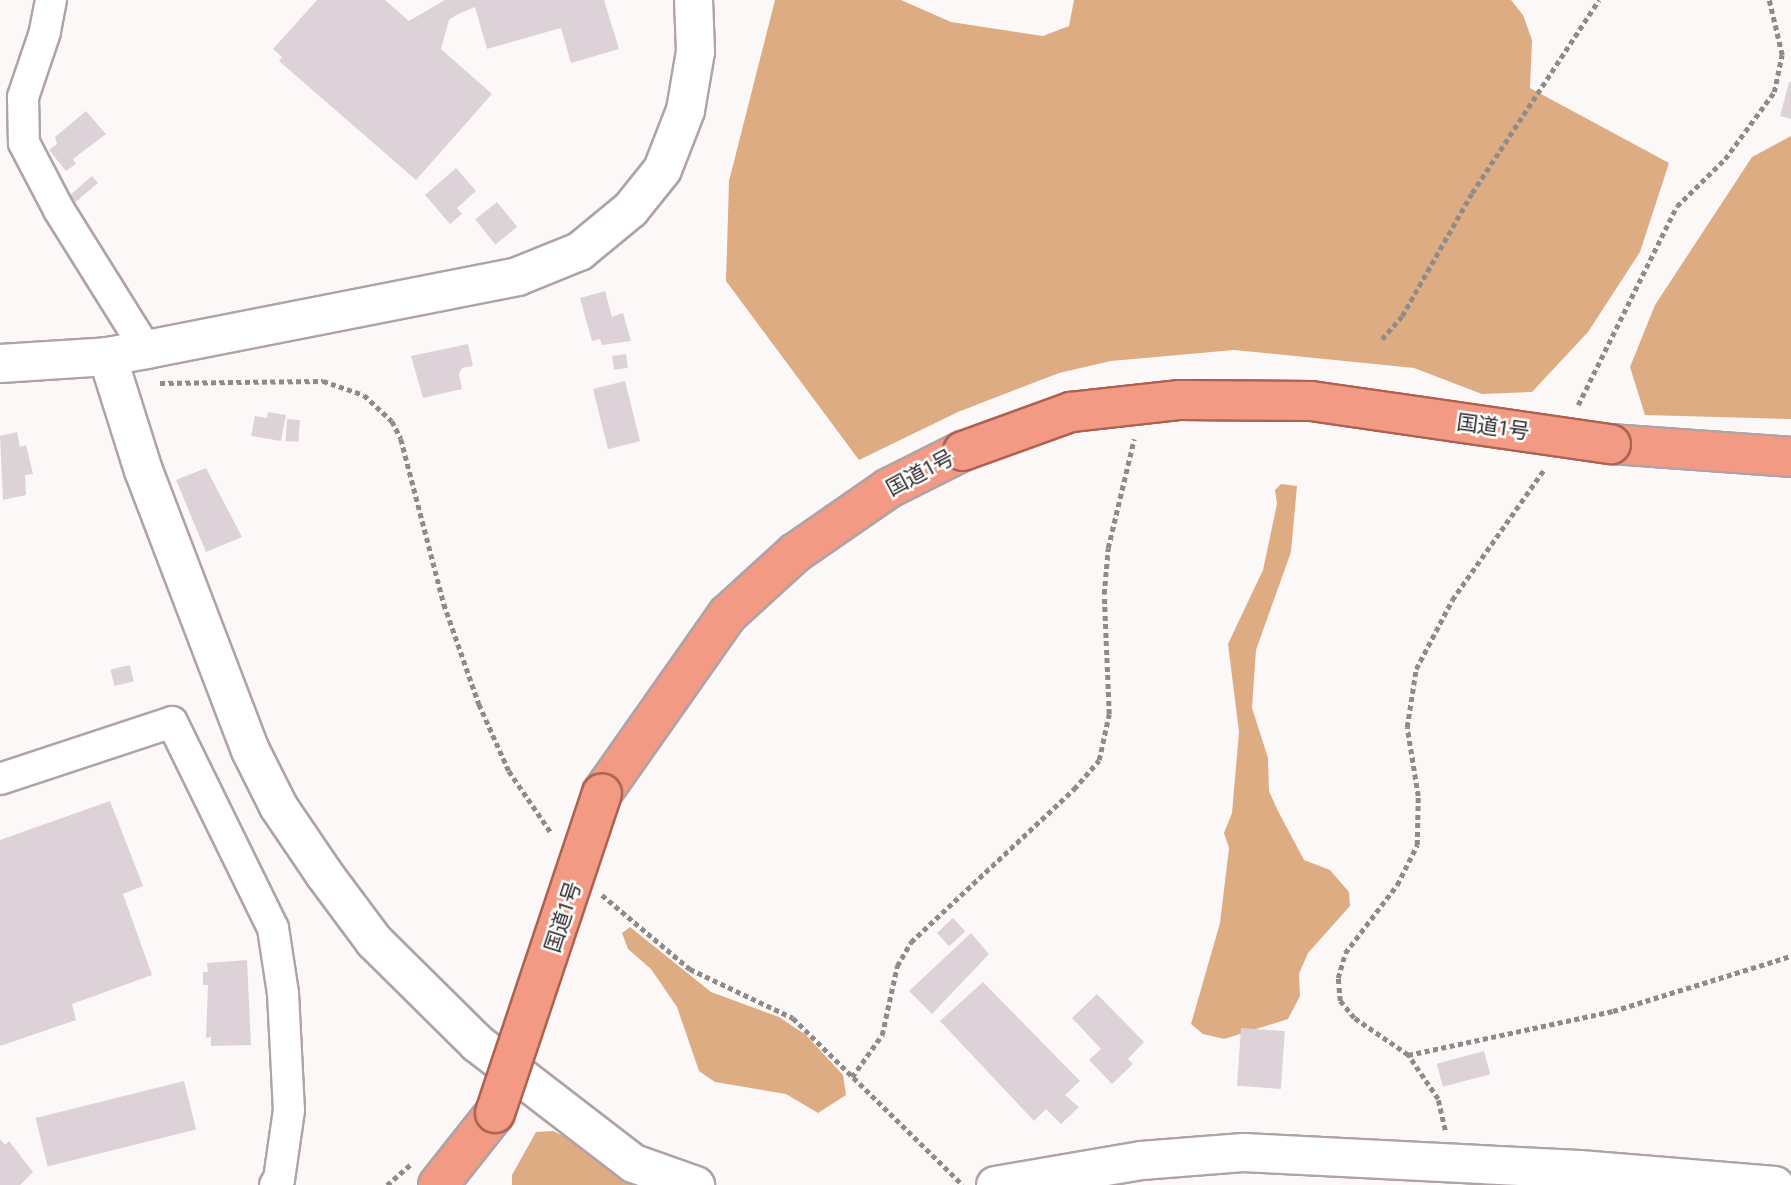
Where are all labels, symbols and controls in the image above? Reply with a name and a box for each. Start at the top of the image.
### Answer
street label: 国道1号 [1455,409,1531,445]
street label: 国道1号 [882,445,958,501]
street label: 国道1号 [540,878,586,956]

